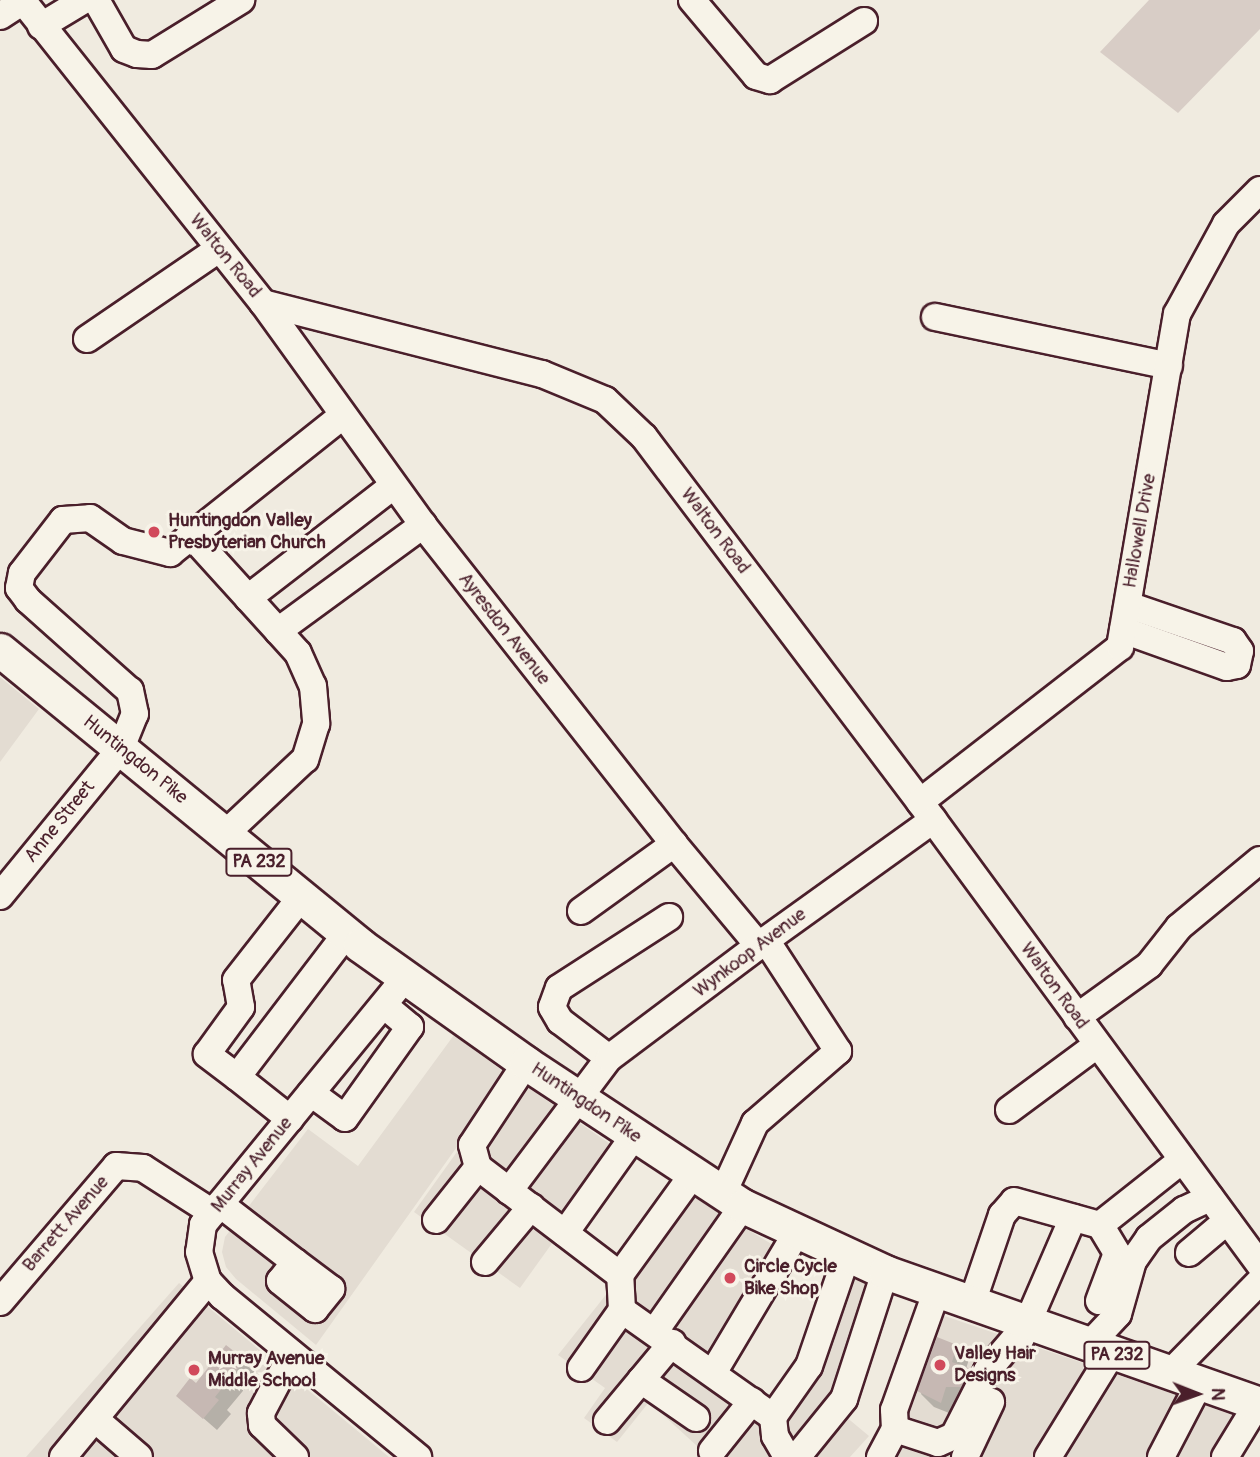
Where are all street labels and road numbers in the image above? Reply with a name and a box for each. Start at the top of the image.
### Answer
street label: Walton Road [184,209,266,303]
street label: Hallowell Drive [1119,472,1161,590]
street label: Walton Road [675,484,755,578]
street label: Ayresdon Avenue [453,568,555,690]
street label: Huntingdon Pike [78,711,192,809]
street label: Anne Street [20,776,100,868]
road number: PA 232 [224,848,294,876]
street label: Wynkoop Avenue [689,903,811,1003]
street label: Walton Road [1015,938,1093,1034]
street label: Huntingdon Pike [526,1058,646,1148]
street label: Murray Avenue [207,1113,297,1217]
street label: Barrett Avenue [18,1171,114,1277]
road number: PA 232 [1082,1340,1152,1370]

